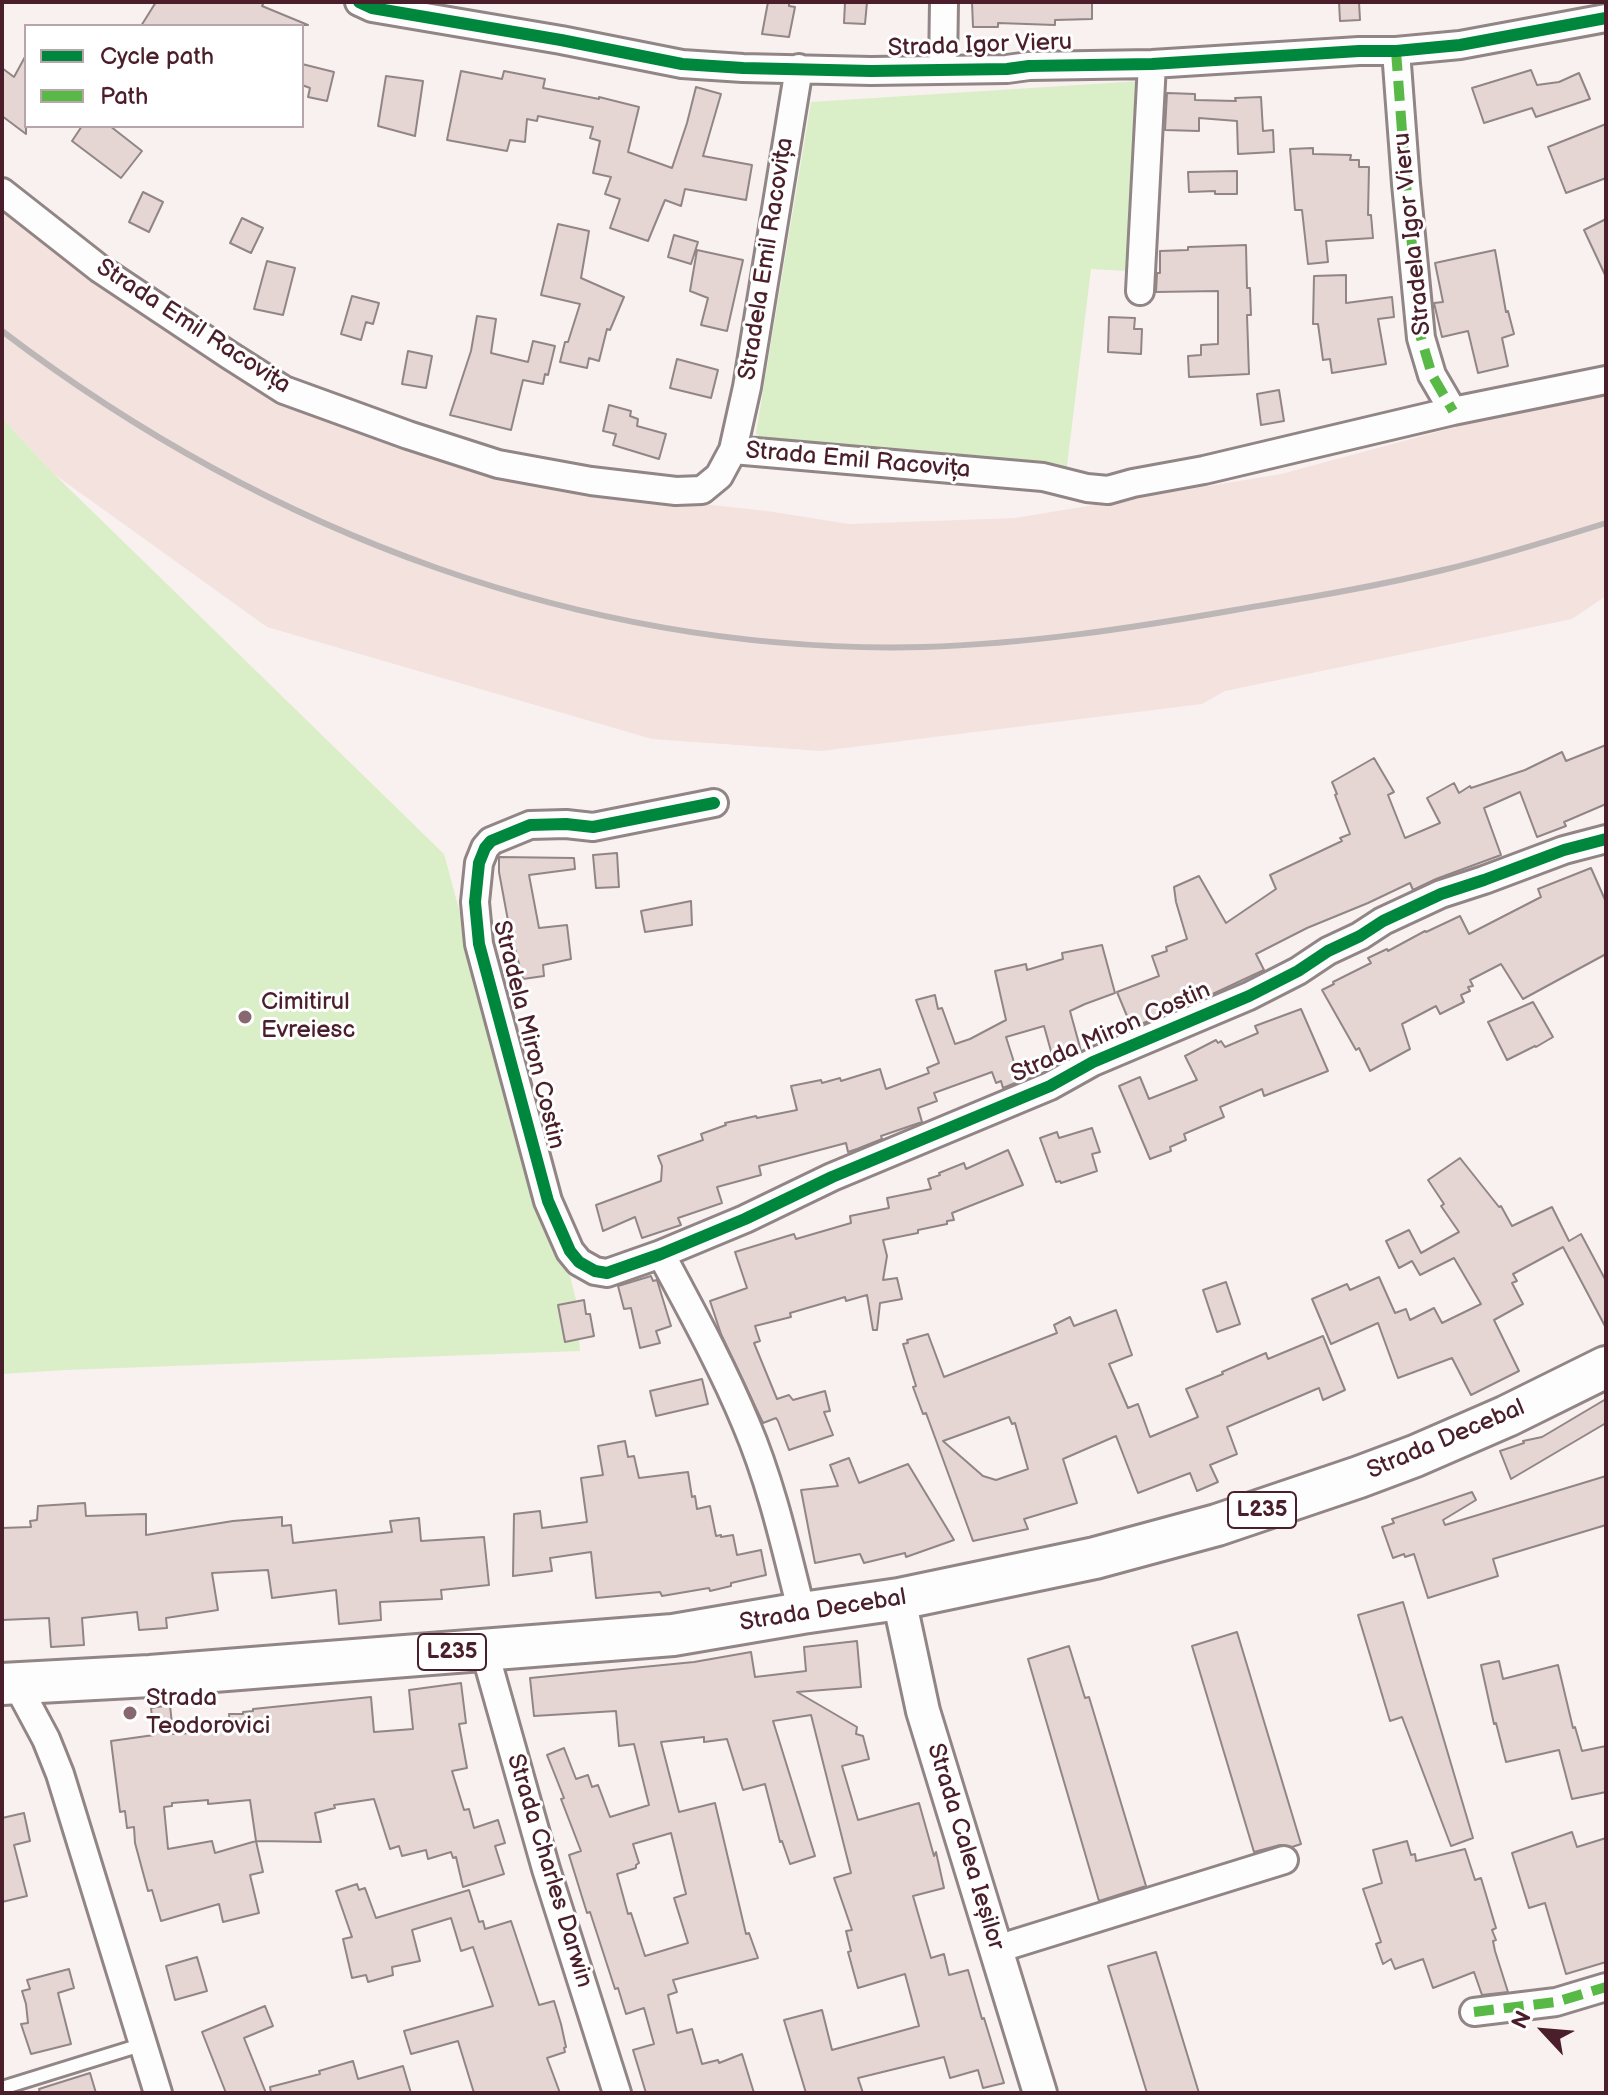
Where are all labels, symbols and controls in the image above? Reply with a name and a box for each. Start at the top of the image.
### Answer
legend [24,24,304,128]
street label: Strada Igor Vieru [887,28,1073,64]
text: Cycle path [100,42,214,71]
text: Path [100,82,148,111]
street label: Stradela Igor Vieru [1388,131,1438,337]
street label: Stradela Emil Racovița [734,136,800,382]
street label: Strada Emil Racovița [91,253,295,401]
street label: Strada Emil Racovița [744,437,972,485]
street label: Stradela Miron Costin [486,918,570,1152]
street label: Strada Miron Costin [1007,976,1215,1090]
place label: Cimitirul Evreiesc [261,989,355,1045]
marker: Cimitirul Evreiesc [236,1008,254,1026]
street label: Strada Decebal [1363,1394,1529,1486]
road number: L235 [1228,1492,1296,1528]
street label: Strada Decebal [738,1584,908,1638]
road number: L235 [418,1634,486,1670]
place label: Strada Teodorovici [146,1685,270,1741]
marker: Strada Teodorovici [121,1704,139,1722]
street label: Strada Calea Ieșilor [920,1740,1010,1954]
street label: Strada Charles Darwin [500,1751,598,1991]
north arrow [1504,1991,1584,2071]
text: N [1506,2007,1538,2034]

